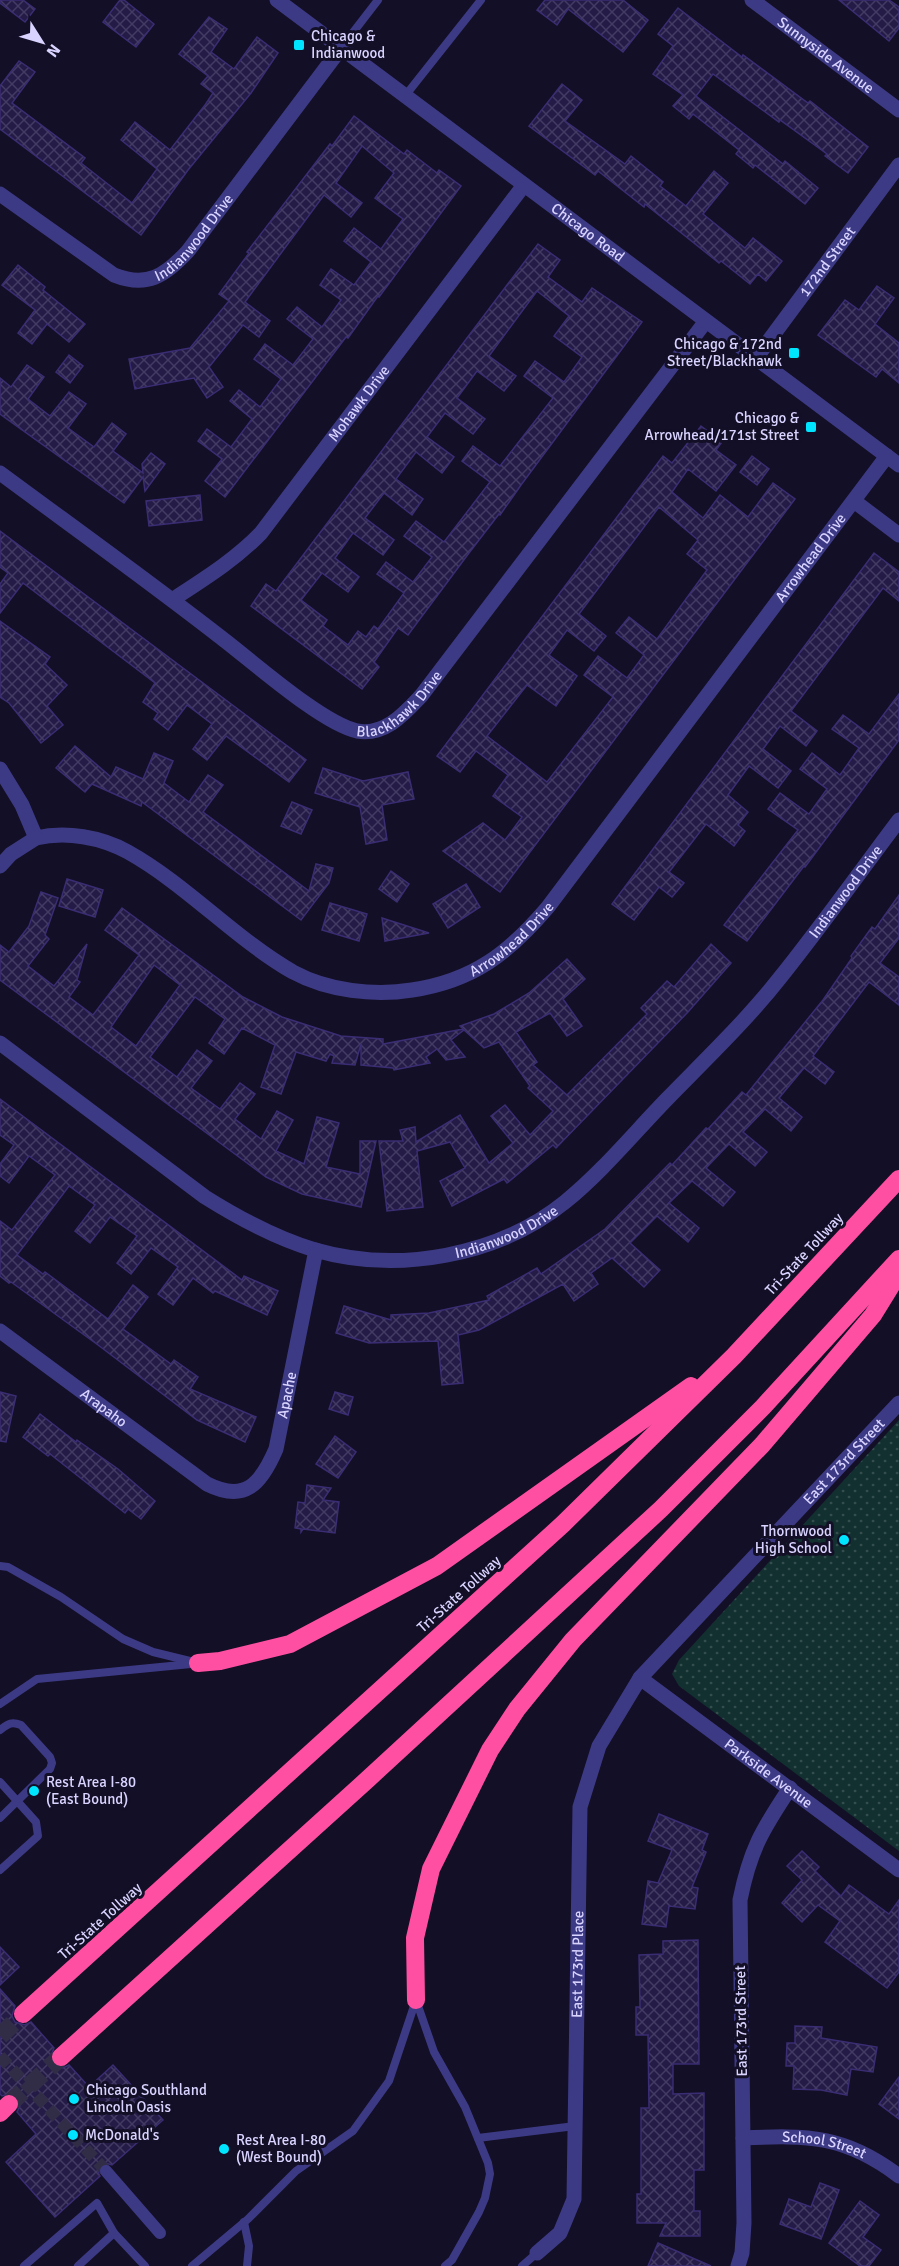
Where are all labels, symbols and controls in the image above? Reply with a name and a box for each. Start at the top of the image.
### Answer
north arrow [12,12,72,72]
street label: Sunnyside Avenue [774,13,878,97]
place label: Chicago & Indianwood [311,27,385,62]
marker: Chicago & Indianwood [292,38,306,52]
text: N [42,40,65,61]
street label: Indianwood Drive [152,190,237,285]
street label: Chicago Road [547,199,628,266]
street label: 172nd Street [796,223,859,300]
place label: Chicago & 172nd Street/Blackhawk [667,335,782,370]
marker: Chicago & 172nd Street/Blackhawk [787,346,801,360]
street label: Mohawk Drive [324,362,393,445]
place label: Chicago & Arrowhead/171st Street [645,409,800,444]
marker: Chicago & Arrowhead/171st Street [804,420,818,434]
street label: Arrowhead Drive [771,510,850,606]
street label: Blackhawk Drive [356,667,446,741]
street label: Indianwood Drive [805,842,886,942]
street label: Arrowhead Drive [466,898,558,981]
street label: Indianwood Drive [453,1201,561,1262]
street label: Tri-State Tollway [761,1209,847,1299]
street label: Apache [273,1370,300,1420]
street label: Arapaho [77,1384,131,1431]
street label: East 173rd Street [799,1415,889,1508]
place label: Thornwood High School [755,1522,832,1557]
marker: Thornwood High School [837,1533,851,1547]
street label: Tri-State Tollway [413,1552,505,1636]
street label: Parkside Avenue [721,1735,816,1812]
place label: Rest Area I-80 (East Bound) [46,1773,136,1808]
marker: Rest Area I-80 (East Bound) [27,1784,41,1798]
street label: Tri-State Tollway [54,1879,146,1963]
street label: East 173rd Place [568,1911,587,2018]
street label: East 173rd Street [731,1965,751,2077]
place label: Chicago Southland Lincoln Oasis [86,2081,207,2116]
marker: Chicago Southland Lincoln Oasis [67,2092,81,2106]
place label: McDonald's [85,2126,160,2144]
marker: McDonald's [66,2128,80,2142]
street label: School Street [782,2128,869,2163]
place label: Rest Area I-80 (West Bound) [236,2131,326,2166]
marker: Rest Area I-80 (West Bound) [217,2142,231,2156]

